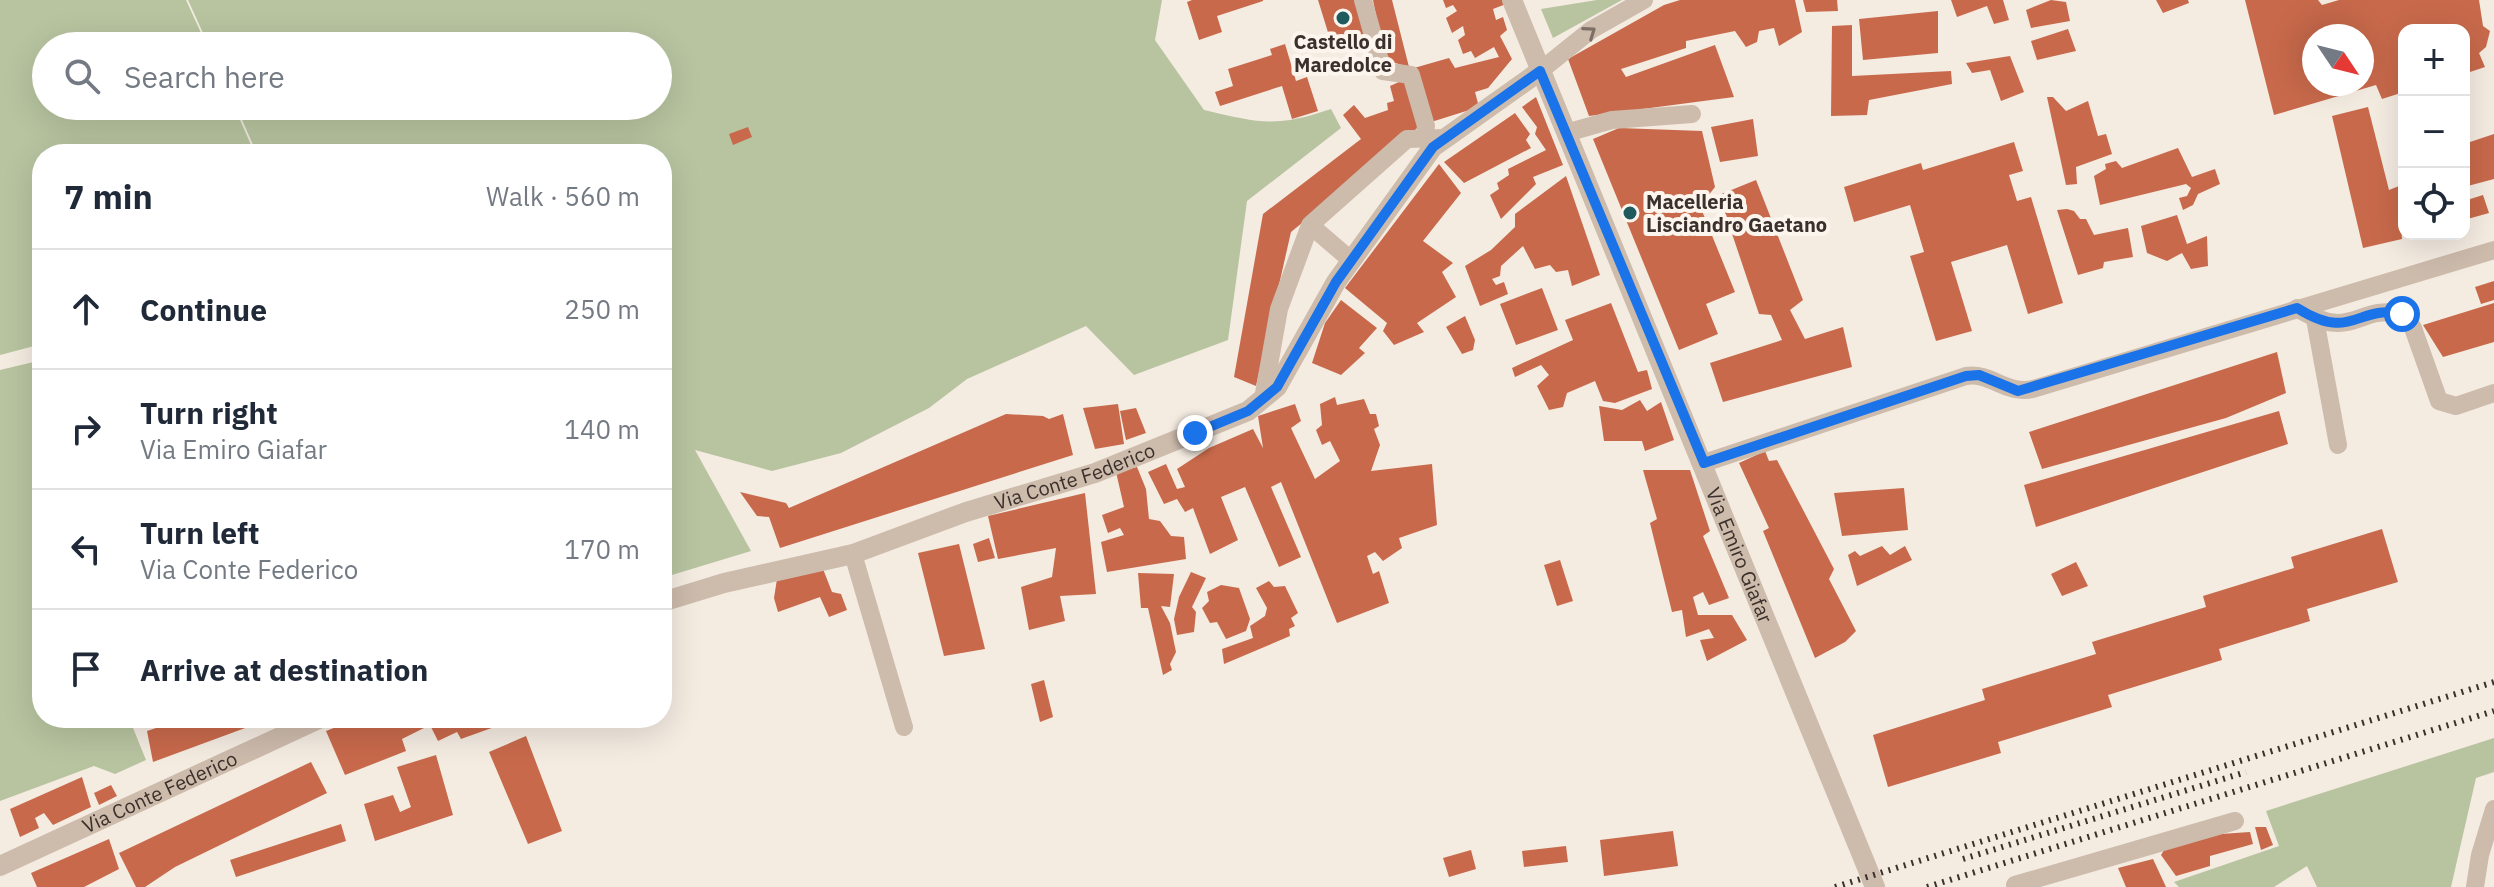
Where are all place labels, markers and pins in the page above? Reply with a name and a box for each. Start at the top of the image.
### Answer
marker: Castello di Maredolce [1334,9,1352,27]
place label: Castello di Maredolce [1294,28,1392,78]
place label: Macelleria Lisciandro Gaetano [1646,188,1827,238]
marker: Macelleria Lisciandro Gaetano [1621,204,1639,222]

